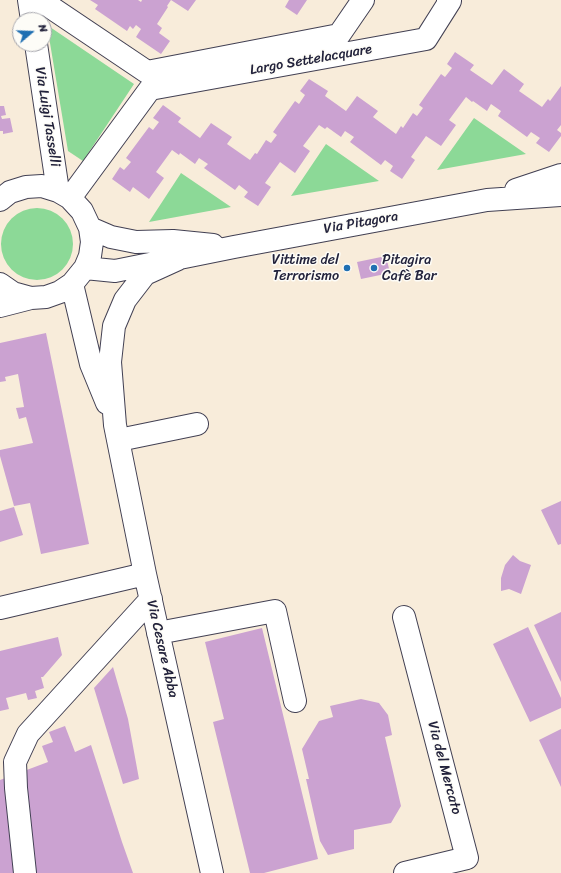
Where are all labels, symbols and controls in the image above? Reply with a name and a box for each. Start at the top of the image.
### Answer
north arrow [12,12,52,52]
text: N [33,22,53,35]
street label: Largo Settelacquare [249,41,373,79]
street label: Via Luigi Tasselli [31,66,63,168]
street label: Via Pitagora [323,208,399,238]
place label: Vittime del Terrorismo [272,252,339,284]
place label: Pitagira Cafè Bar [382,252,436,284]
marker: Vittime del Terrorismo [342,263,352,273]
marker: Pitagira Cafè Bar [369,263,379,273]
street label: Via Cesare Abba [143,599,181,699]
street label: Via del Mercato [423,719,465,817]

